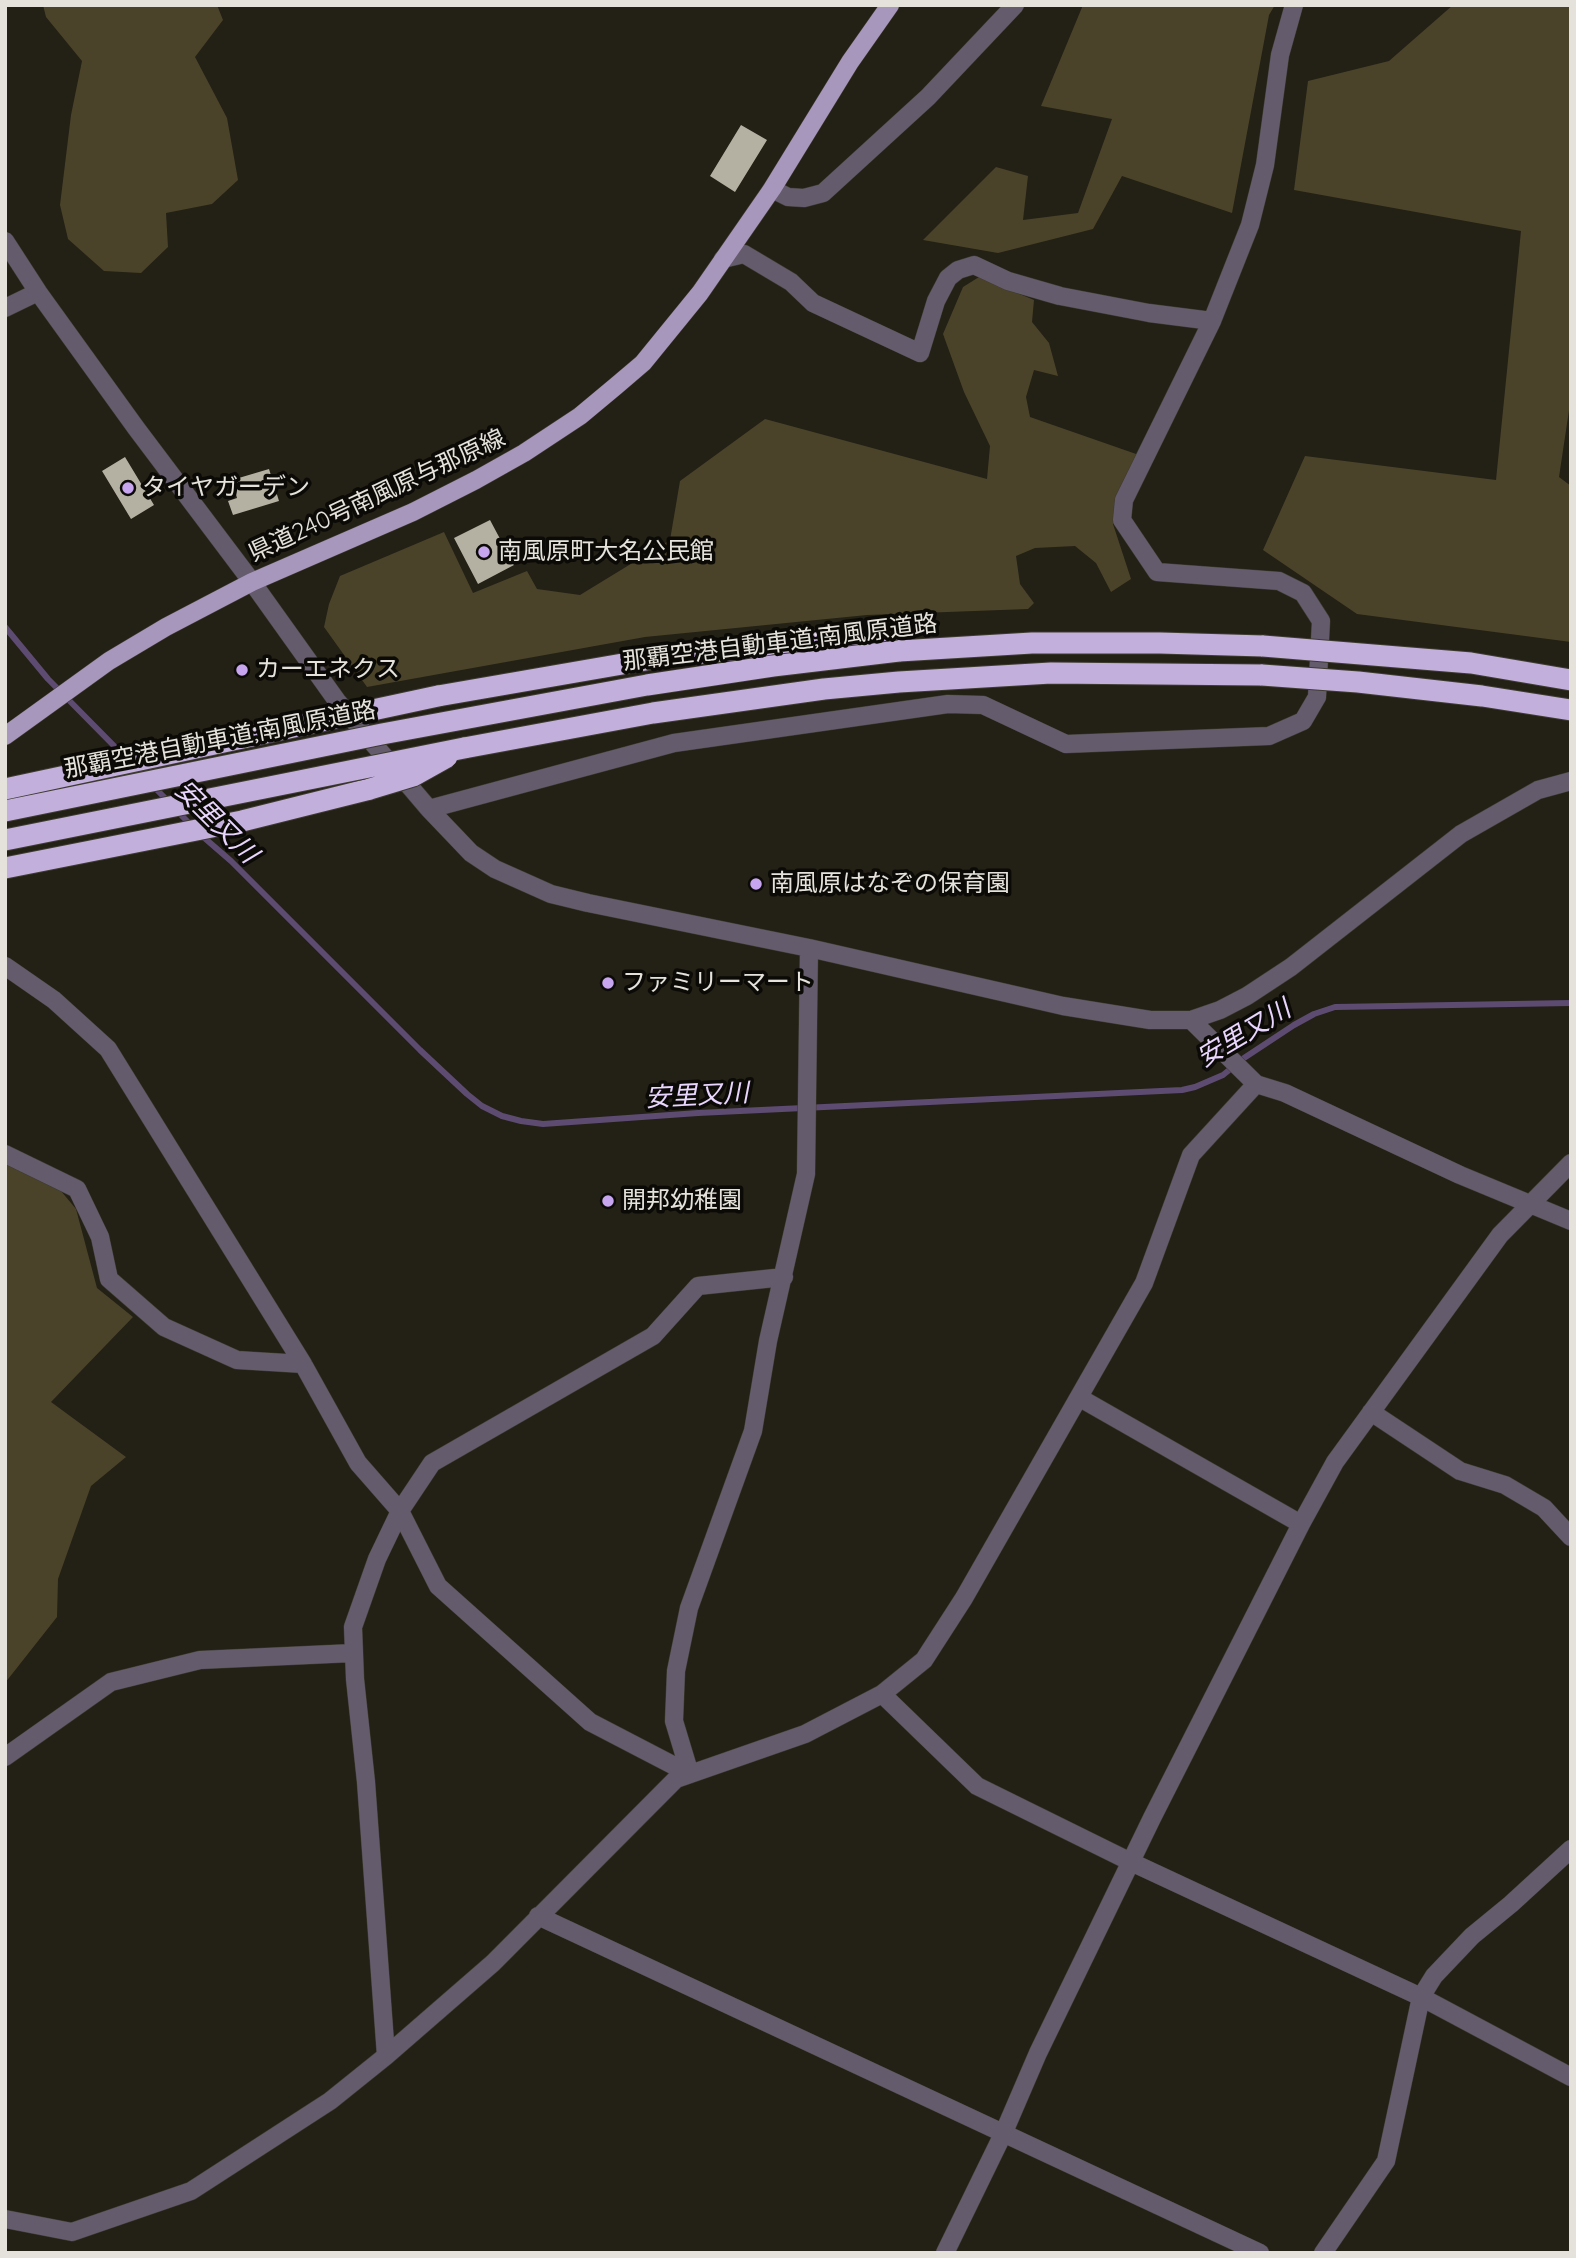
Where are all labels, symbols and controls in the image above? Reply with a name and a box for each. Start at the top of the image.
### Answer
street label: 県道240号南風原与那原線 [244,424,510,568]
place label: タイヤガーデン [142,474,310,502]
marker: タイヤガーデン [120,480,136,496]
place label: 南風原町大名公民館 [498,538,714,566]
marker: 南風原町大名公民館 [476,544,492,560]
street label: 那覇空港自動車道;南風原道路 [621,609,939,677]
place label: カーエネクス [256,656,400,684]
marker: カーエネクス [234,662,250,678]
street label: 那覇空港自動車道;南風原道路 [62,696,378,784]
water label: 安里又川 [168,774,264,870]
place label: 南風原はなぞの保育園 [770,870,1010,898]
marker: 南風原はなぞの保育園 [748,876,764,892]
place label: ファミリーマート [622,969,814,997]
marker: ファミリーマート [600,975,616,991]
water label: 安里又川 [1191,994,1297,1074]
water label: 安里又川 [644,1078,750,1114]
place label: 開邦幼稚園 [622,1187,742,1215]
marker: 開邦幼稚園 [600,1193,616,1209]

